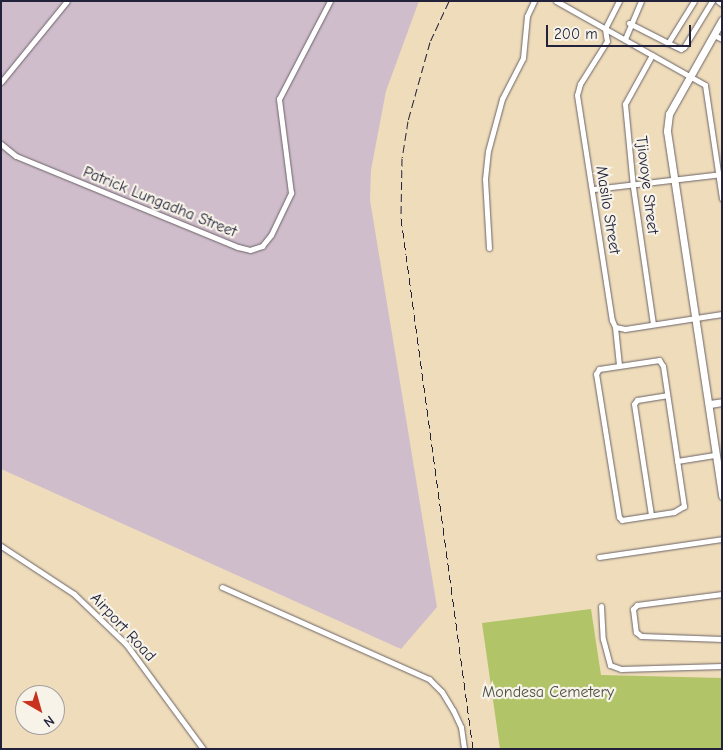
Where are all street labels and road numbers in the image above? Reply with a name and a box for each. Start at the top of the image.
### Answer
street label: Tjiovoye Street [631,135,663,235]
street label: Patrick Lungadha Street [80,162,240,242]
street label: Masilo Street [592,164,624,256]
street label: Airport Road [86,589,160,665]

